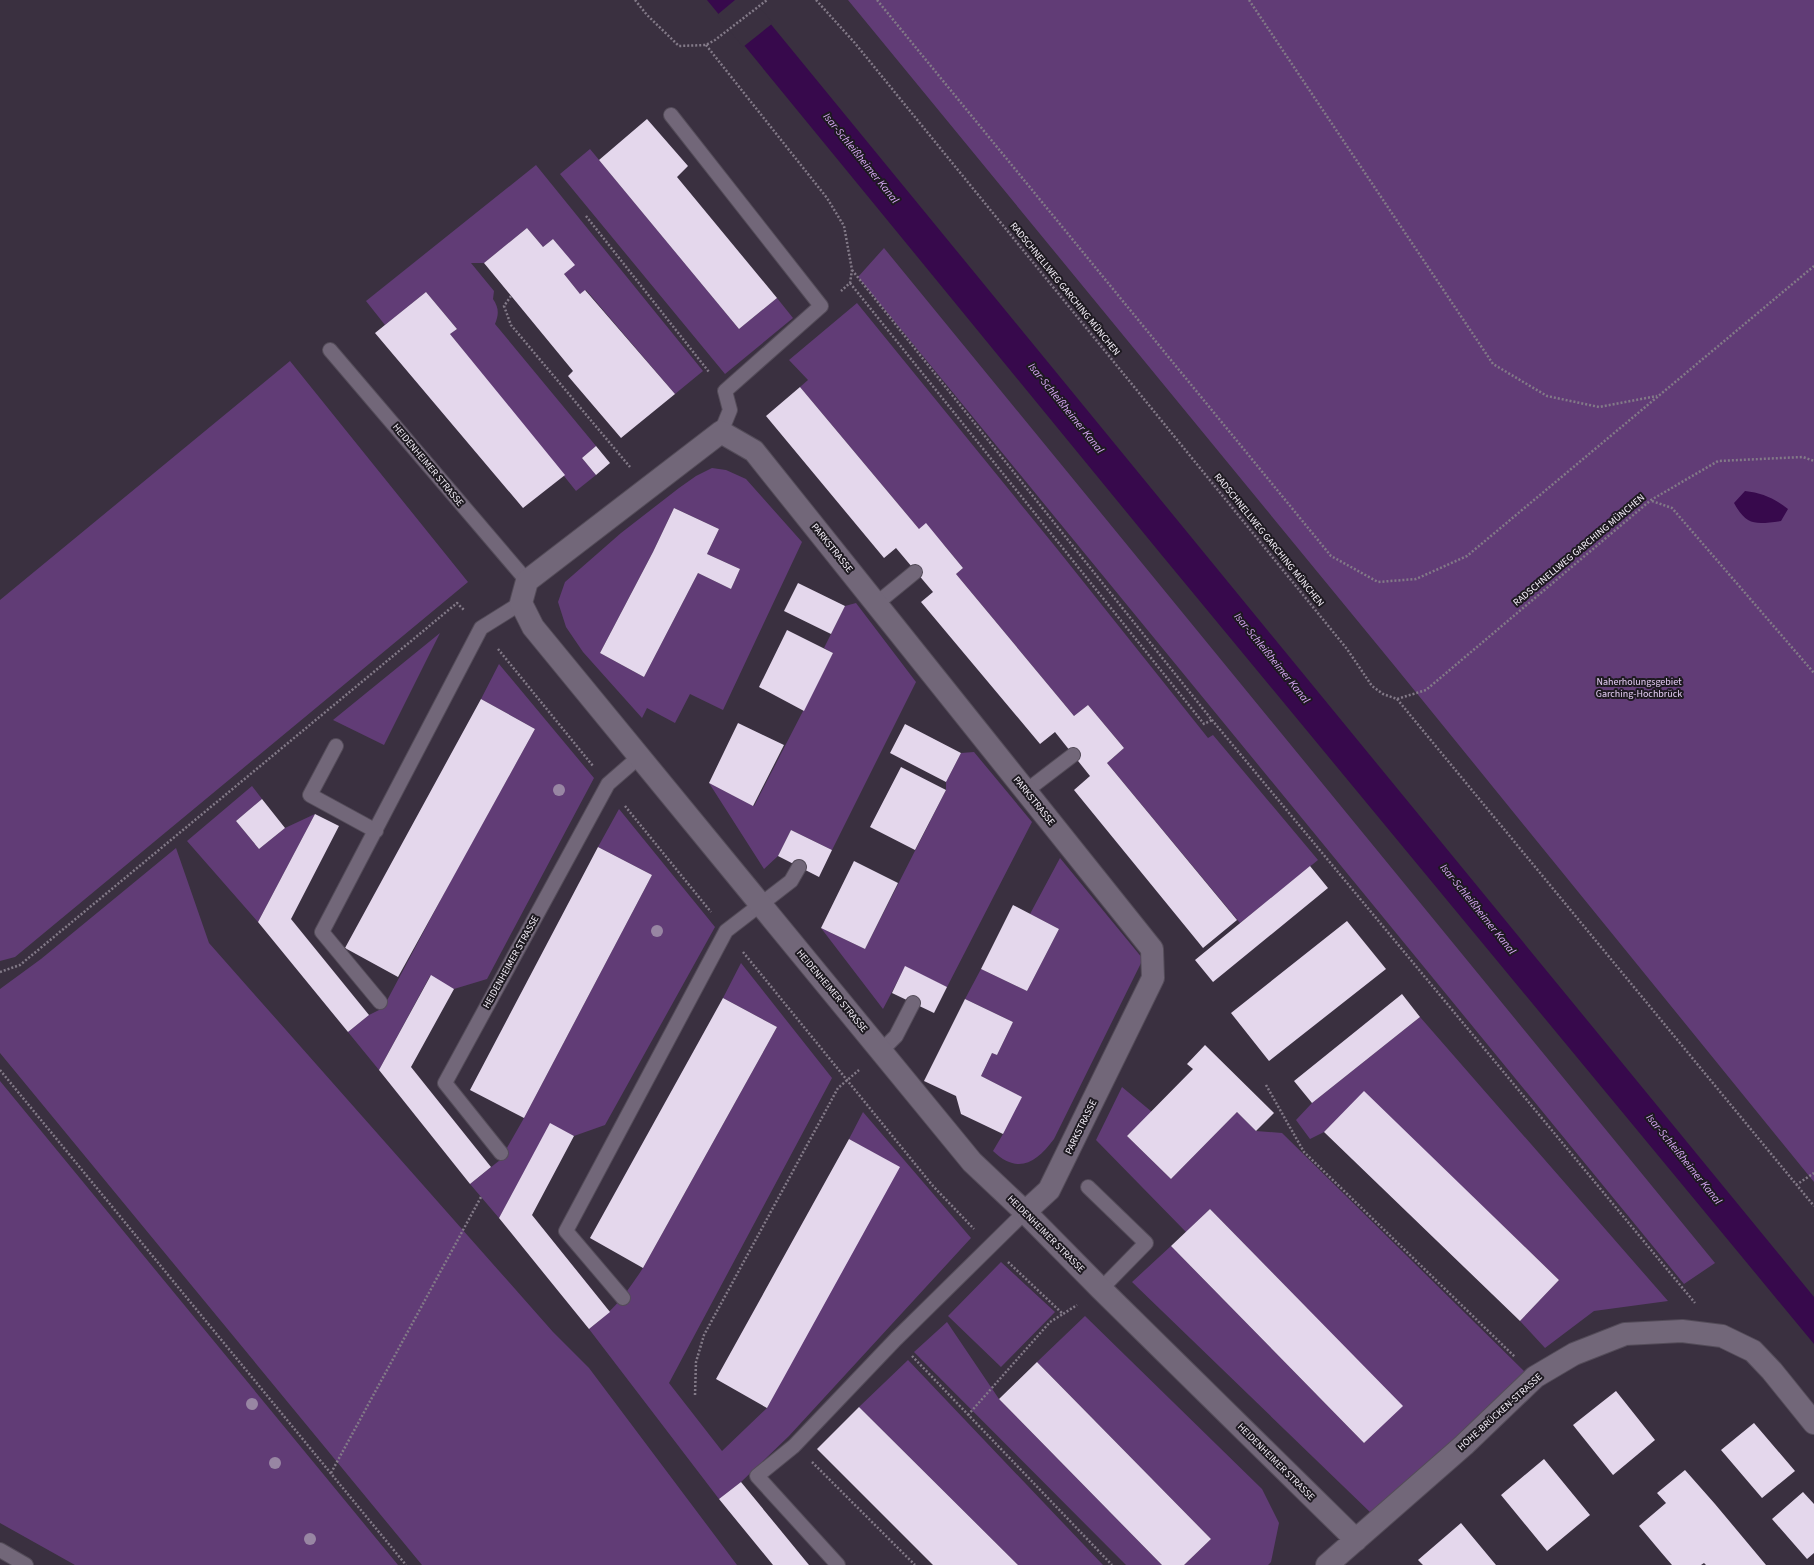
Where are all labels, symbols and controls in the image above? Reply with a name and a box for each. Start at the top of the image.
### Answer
water label: Isar-Schleißheimer Kanal [820,109,902,207]
street label: RADSCHNELLWEG GARCHING MÜNCHEN [1007,219,1123,359]
water label: Isar-Schleißheimer Kanal [1025,359,1107,457]
street label: HEIDENHEIMER STRASSE [389,421,467,509]
street label: RADSCHNELLWEG GARCHING MÜNCHEN [1211,470,1327,610]
street label: RADSCHNELLWEG GARCHING MÜNCHEN [1510,491,1648,609]
street label: PARKSTRASSE [808,521,856,575]
water label: Isar-Schleißheimer Kanal [1231,609,1313,707]
park label: Naherholungsgebiet Garching-Hochbrück [1596,675,1682,701]
street label: PARKSTRASSE [1010,774,1058,828]
water label: Isar-Schleißheimer Kanal [1437,860,1519,958]
street label: HEIDENHEIMER STRASSE [480,913,542,1011]
street label: HEIDENHEIMER STRASSE [793,947,871,1035]
street label: PARKSTRASSE [1062,1097,1100,1157]
water label: Isar-Schleißheimer Kanal [1643,1110,1725,1208]
street label: HEIDENHEIMER STRASSE [1004,1192,1088,1276]
street label: HOHE-BRÜCKEN-STRASSE [1455,1370,1545,1454]
street label: HEIDENHEIMER STRASSE [1234,1420,1318,1504]

